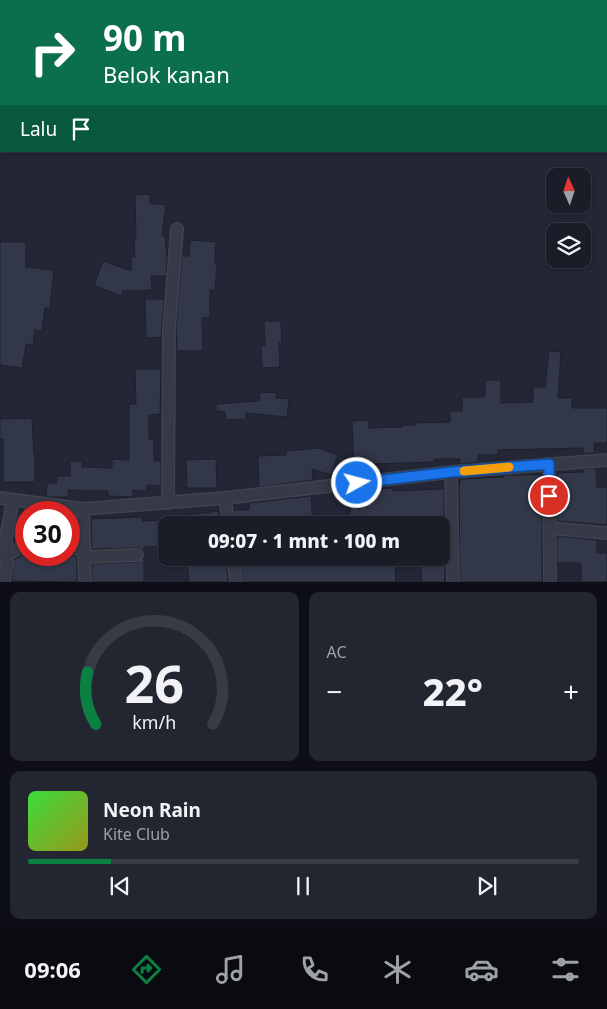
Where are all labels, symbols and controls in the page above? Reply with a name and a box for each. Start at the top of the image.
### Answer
text: 90 m [103,14,186,61]
icon: right [20,20,85,85]
text: Belok kanan [103,59,230,89]
icon: arrive [67,115,95,143]
text: Lalu [20,116,57,142]
north arrow [546,168,591,212]
map controls [546,168,591,268]
button: layers [546,223,591,268]
position arrow [330,456,382,508]
pin [528,475,570,517]
icon: arrive [535,482,563,510]
speed limit sign: 30 [15,501,80,566]
text: 09:07 · 1 mnt · 100 m [208,528,400,554]
text: AC [327,641,347,663]
text: 26 [125,647,184,718]
text: 22° [423,665,483,717]
text: − [327,672,343,710]
text: + [563,672,579,710]
text: km/h [132,710,176,734]
text: Neon Rain [103,797,201,823]
text: Kite Club [103,823,170,845]
icon: previous [106,872,134,900]
icon: pause [289,872,317,900]
icon: next [473,872,501,900]
icon: directions [129,952,164,987]
icon: music [213,952,248,987]
icon: phone [297,952,332,987]
icon: climate [380,952,415,987]
icon: car [464,952,499,987]
icon: filters [548,952,583,987]
text: 09:06 [24,954,81,984]

